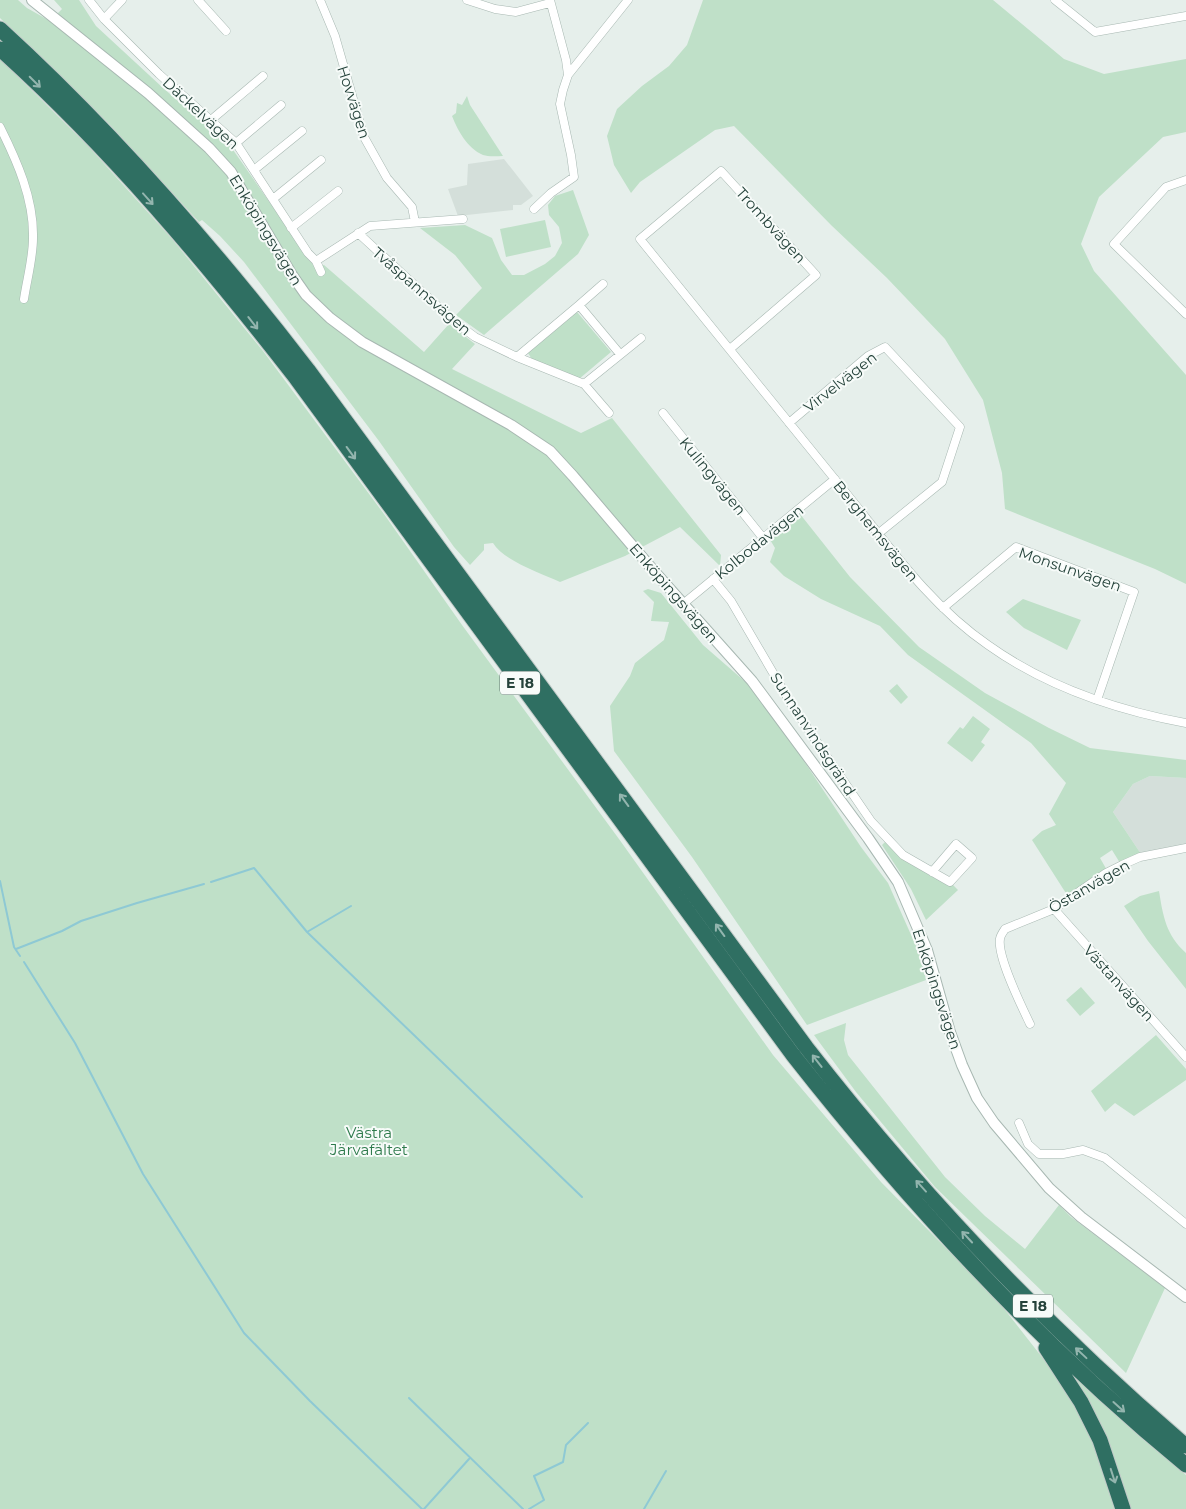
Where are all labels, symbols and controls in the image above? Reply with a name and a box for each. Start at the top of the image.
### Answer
street label: Hovvägen [333,63,375,141]
street label: Däckelvägen [159,73,243,153]
one-way arrow [29,76,42,88]
street label: Enköpingsvägen [225,171,307,289]
street label: Trombvägen [732,183,810,267]
one-way arrow [142,193,154,205]
street label: Tvåspannsvägen [369,243,475,339]
one-way arrow [248,316,259,329]
street label: Virvelvägen [800,348,880,416]
street label: Kulingvägen [676,433,750,519]
one-way arrow [346,446,356,460]
street label: Berghemsvägen [829,476,923,586]
street label: Kolbodavägen [711,501,807,583]
street label: Enköpingsvägen [625,539,723,647]
street label: Monsunvägen [1016,543,1124,595]
street label: Sunnanvindsgränd [766,669,860,799]
road number: E 18 [500,671,540,694]
one-way arrow [619,793,629,807]
street label: Östanvägen [1045,855,1133,917]
one-way arrow [715,923,725,937]
street label: Enköpingsvägen [908,926,966,1052]
street label: Västanvägen [1080,941,1158,1025]
one-way arrow [811,1055,822,1068]
park label: Västra Järvafältet [329,1123,408,1159]
one-way arrow [915,1180,926,1193]
one-way arrow [961,1231,973,1244]
road number: E 18 [1013,1294,1053,1318]
one-way arrow [1075,1347,1088,1359]
one-way arrow [1112,1401,1125,1413]
one-way arrow [1108,1468,1118,1484]

